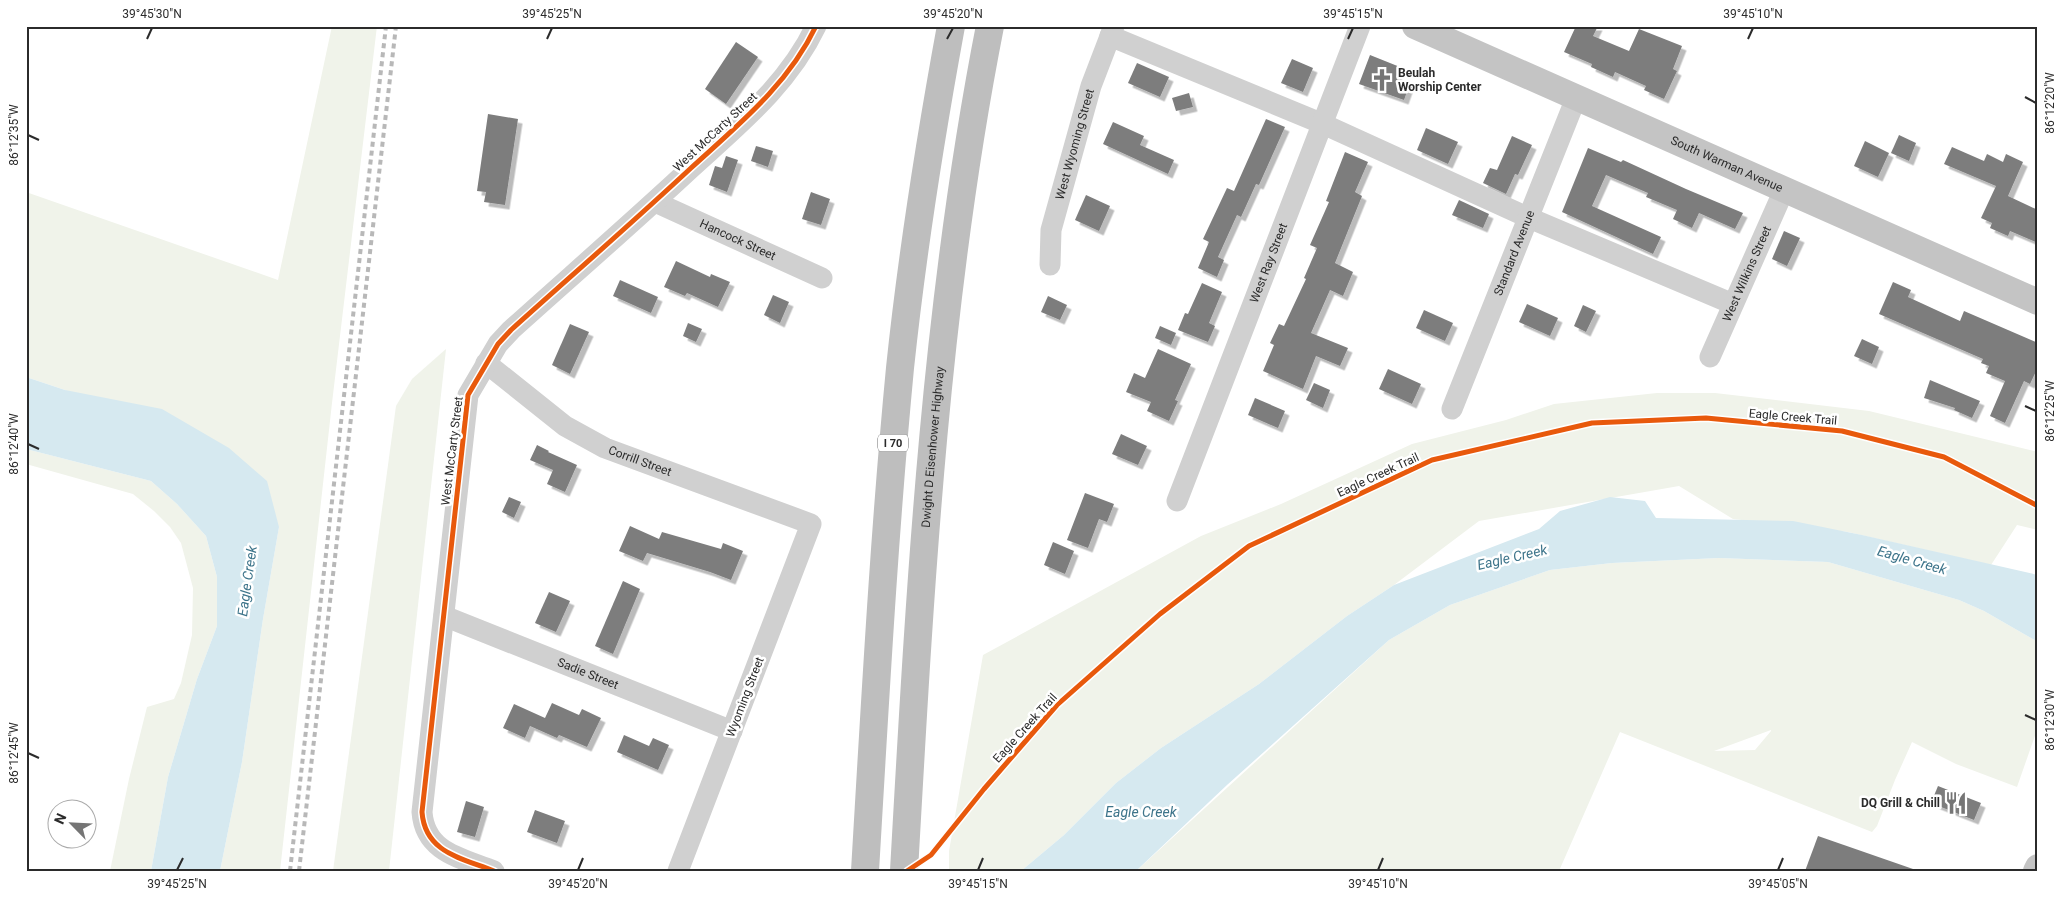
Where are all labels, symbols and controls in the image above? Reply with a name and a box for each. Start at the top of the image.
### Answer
text: 39°45'30"N [122,7,182,21]
text: 39°45'25"N [522,7,582,21]
text: 39°45'20"N [923,7,983,21]
text: 39°45'15"N [1323,7,1383,21]
text: 39°45'10"N [1723,7,1783,21]
place label: Beulah Worship Center [1398,66,1482,94]
church icon: Beulah Worship Center [1369,67,1395,93]
text: 86°12'20"W [2043,72,2057,134]
street label: West Wyoming Street [1053,87,1097,201]
street label: West McCarty Street [670,89,760,175]
text: 86°12'35"W [7,104,21,166]
street label: South Warman Avenue [1669,133,1785,195]
street label: Standard Avenue [1491,208,1537,298]
street label: Hancock Street [698,216,778,263]
street label: West Ray Street [1247,221,1290,305]
street label: West Wilkins Street [1720,224,1774,324]
street label: Dwight D Eisenhower Highway [919,365,947,528]
text: 86°12'25"W [2043,380,2057,442]
street label: West McCarty Street [438,396,466,506]
street label: Eagle Creek Trail [1748,406,1838,428]
text: 86°12'40"W [7,413,21,475]
road number: I 70 [878,434,908,452]
street label: Corrill Street [606,443,674,479]
street label: Eagle Creek Trail [1335,450,1421,500]
water label: Eagle Creek [1475,541,1550,573]
water label: Eagle Creek [1876,542,1950,578]
water label: Eagle Creek [234,543,260,617]
street label: Sadie Street [555,655,621,692]
street label: Wyoming Street [723,655,767,739]
text: 86°12'30"W [2043,689,2057,751]
street label: Eagle Creek Trail [990,690,1060,766]
text: 86°12'45"W [7,722,21,784]
restaurant icon: DQ Grill & Chill [1943,790,1969,816]
place label: DQ Grill & Chill [1861,796,1940,810]
north arrow [48,800,98,850]
water label: Eagle Creek [1105,804,1178,820]
text: N [51,811,69,826]
text: 39°45'25"N [147,877,207,891]
text: 39°45'20"N [548,877,608,891]
text: 39°45'15"N [948,877,1008,891]
text: 39°45'10"N [1348,877,1408,891]
text: 39°45'05"N [1748,877,1808,891]

